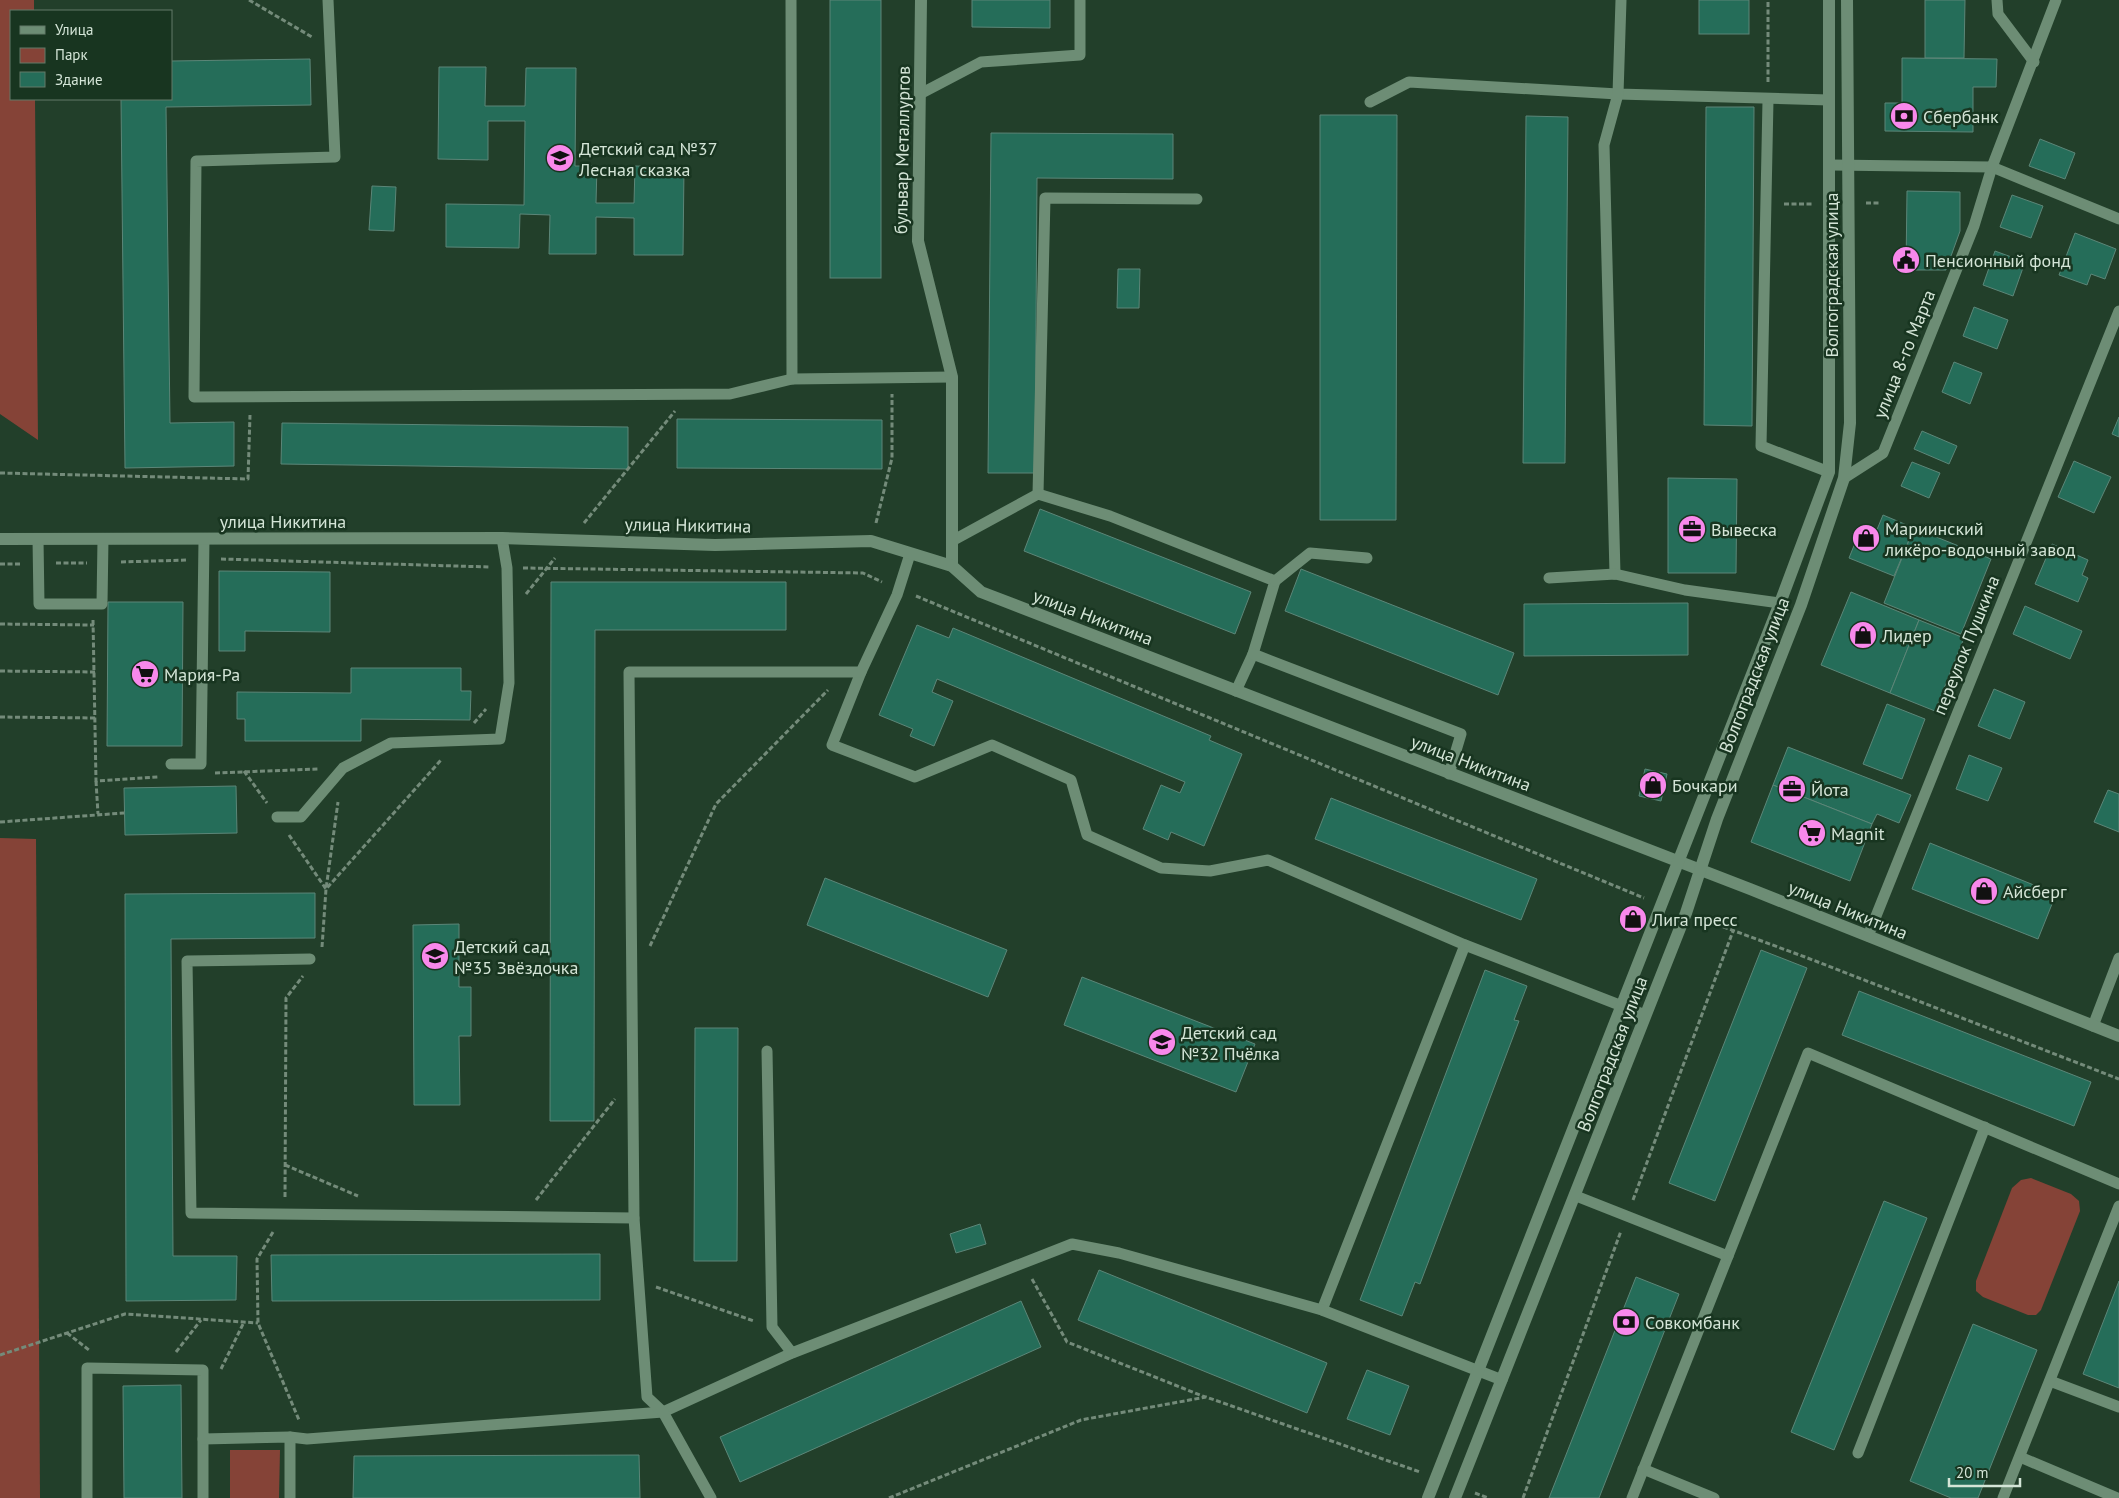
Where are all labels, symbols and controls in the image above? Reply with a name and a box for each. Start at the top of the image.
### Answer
legend [10,10,172,100]
text: Улица [55,20,93,39]
text: Парк [55,45,88,64]
street label: бульвар Металлургов [889,66,915,234]
text: Здание [55,70,103,89]
bank icon: Сбербанк [1889,101,1919,131]
place label: Сбербанк [1923,105,1999,128]
place label: Детский сад №37 Лесная сказка [578,137,717,181]
school or university icon: Детский сад №37 Лесная сказка [545,143,575,173]
street label: Волгоградская улица [1820,193,1843,357]
public building icon: Пенсионный фонд [1891,245,1921,275]
place label: Пенсионный фонд [1925,249,2071,272]
street label: улица 8-го Марта [1868,286,1940,422]
street label: улица Никитина [220,510,346,533]
street label: улица Никитина [624,512,752,538]
office icon: Вывеска [1677,514,1707,544]
place label: Мариинский ликёро-водочный завод [1884,517,2076,561]
place label: Вывеска [1711,518,1777,541]
shop icon: Мариинский ликёро-водочный завод [1851,523,1881,553]
street label: переулок Пушкина [1928,572,2004,718]
street label: улица Никитина [1030,584,1156,650]
street label: Волгоградская улица [1714,594,1794,756]
shop icon: Лидер [1848,620,1878,650]
place label: Лидер [1881,624,1932,647]
supermarket icon: Мария-Ра [130,659,160,689]
place label: Мария-Ра [164,663,240,686]
street label: улица Никитина [1408,730,1534,796]
shop icon: Бочкари [1638,770,1668,800]
place label: Бочкари [1672,774,1737,797]
office icon: Йота [1777,774,1807,804]
place label: Йота [1811,778,1849,801]
supermarket icon: Magnit [1797,818,1827,848]
place label: Magnit [1831,822,1885,845]
street label: улица Никитина [1785,876,1911,944]
shop icon: Айсберг [1969,876,1999,906]
place label: Айсберг [2003,880,2067,903]
shop icon: Лига пресс [1618,904,1648,934]
place label: Лига пресс [1651,908,1738,931]
place label: Детский сад №35 Звёздочка [454,935,578,979]
school or university icon: Детский сад №35 Звёздочка [420,941,450,971]
street label: Волгоградская улица [1572,973,1652,1135]
place label: Детский сад №32 Пчёлка [1181,1021,1280,1065]
school or university icon: Детский сад №32 Пчёлка [1147,1027,1177,1057]
bank icon: Совкомбанк [1611,1307,1641,1337]
place label: Совкомбанк [1645,1311,1740,1334]
scale bar [1949,1456,2020,1488]
text: 20 m [1956,1463,1989,1482]

